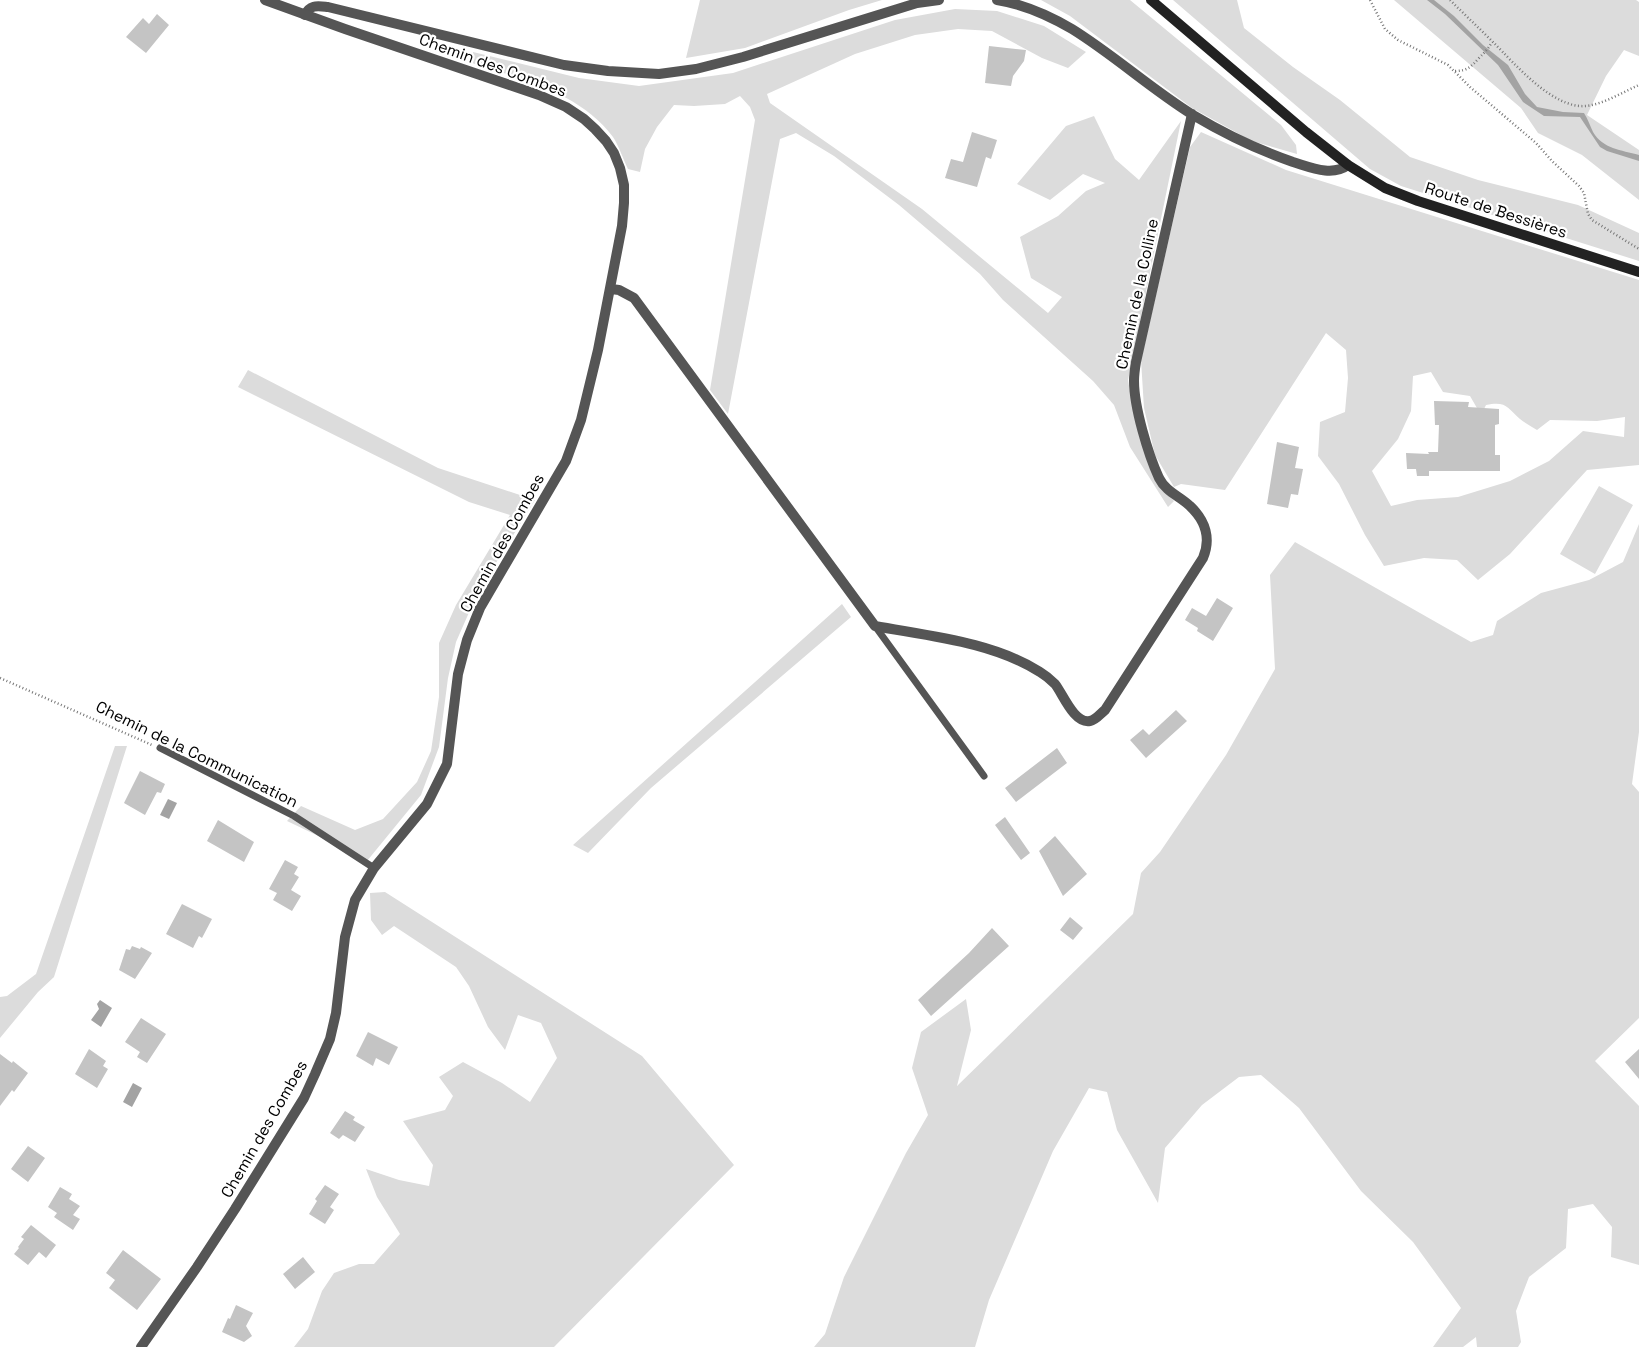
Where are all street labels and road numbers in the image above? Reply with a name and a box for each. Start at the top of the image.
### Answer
street label: Chemin des Combes [416,29,570,101]
street label: Route de Bessières [1422,177,1570,243]
street label: Chemin de la Colline [1111,217,1163,371]
street label: Chemin des Combes [455,470,549,616]
street label: Chemin de la Communication [92,696,302,812]
street label: Chemin des Combes [216,1056,312,1202]

